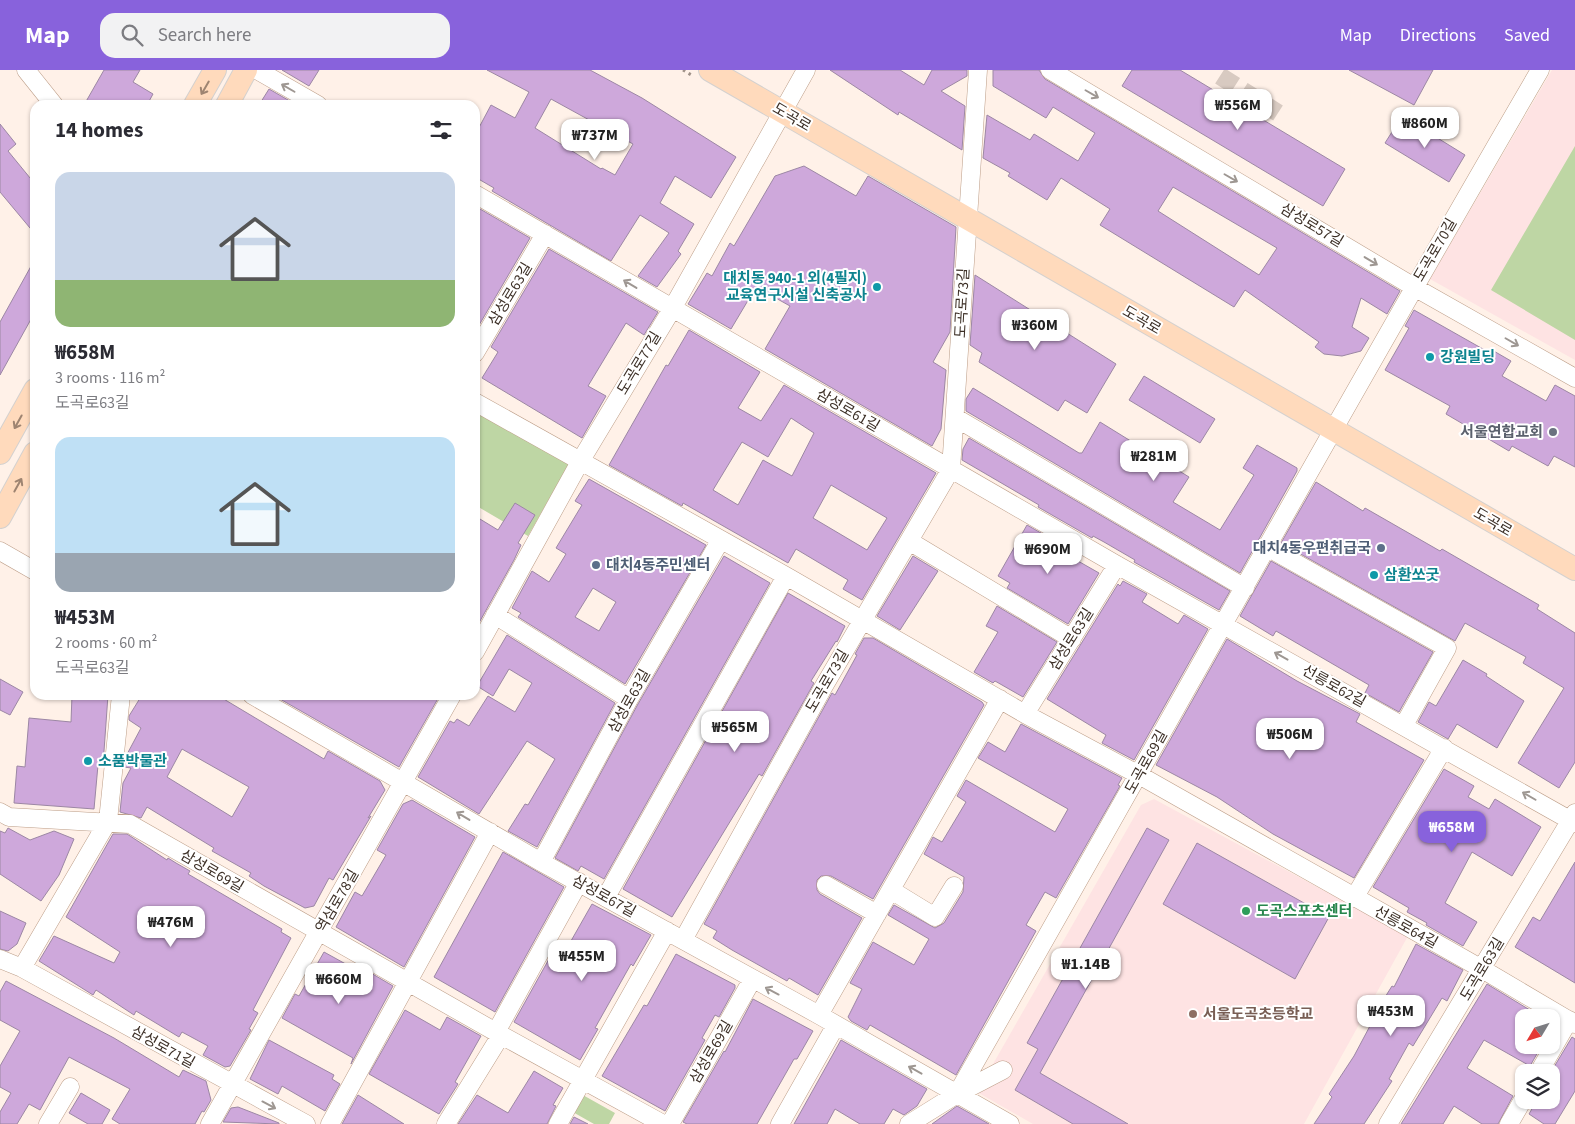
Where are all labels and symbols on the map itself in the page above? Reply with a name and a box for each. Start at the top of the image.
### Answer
one-way arrow [200,80,210,94]
one-way arrow [281,82,295,92]
pin: ₩556M [1203,88,1273,131]
one-way arrow [1085,89,1100,99]
street label: 도곡로 [769,98,815,137]
pin: ₩860M [1390,106,1460,149]
pin: ₩737M [560,118,630,161]
one-way arrow [1224,173,1238,183]
street label: 삼성로57길 [1276,198,1347,252]
street label: 도곡로70길 [1409,215,1462,286]
one-way arrow [1364,256,1378,266]
street label: 삼성로63길 [483,259,537,330]
street label: 도곡로73길 [950,267,975,339]
place label: 대치동 940-1 외(4필지) 교육연구시설 신축공사 [723,268,867,306]
one-way arrow [623,279,637,289]
marker: 대치동 940-1 외(4필지) 교육연구시설 신축공사 [871,281,883,293]
street label: 도곡로 [1119,301,1165,340]
pin: ₩360M [1000,308,1070,351]
street label: 도곡로77길 [612,328,666,399]
one-way arrow [1504,337,1519,347]
place label: 강원빌딩 [1440,347,1495,368]
marker: 강원빌딩 [1424,351,1436,363]
street label: 삼성로61길 [812,384,883,437]
one-way arrow [12,414,22,428]
place label: 서울연합교회 [1460,422,1543,443]
marker: 서울연합교회 [1547,426,1559,438]
pin: ₩281M [1119,440,1189,482]
one-way arrow [13,478,23,493]
street label: 도곡로 [1470,503,1516,542]
pin: ₩690M [1013,532,1083,575]
place label: 대치4동우편취급국 [1253,538,1371,559]
marker: 대치4동우편취급국 [1375,542,1387,554]
place label: 대치4동주민센터 [606,555,711,576]
marker: 대치4동주민센터 [590,559,602,571]
place label: 삼환쏘굿 [1384,565,1439,586]
marker: 삼환쏘굿 [1368,569,1380,581]
street label: 삼성로63길 [1044,604,1099,675]
street label: 도곡로73길 [801,646,854,717]
one-way arrow [1273,651,1288,661]
street label: 선릉로62길 [1298,660,1370,713]
street label: 삼성로63길 [603,665,656,737]
pin: ₩565M [700,710,770,753]
pin: ₩506M [1255,718,1325,760]
street label: 도곡로69길 [1120,726,1173,798]
place label: 소품박물관 [98,751,167,772]
marker: 소품박물관 [82,755,94,767]
one-way arrow [1521,791,1536,801]
pin: ₩658M [1417,810,1487,853]
one-way arrow [457,811,471,821]
street label: 삼성로69길 [176,845,247,898]
street label: 역삼로78길 [311,866,364,937]
street label: 삼성로67길 [568,870,640,923]
place label: 도곡스포츠센터 [1256,901,1353,922]
street label: 선릉로64길 [1370,901,1442,954]
marker: 도곡스포츠센터 [1240,905,1252,917]
pin: ₩476M [136,906,206,948]
street label: 도곡로63길 [1455,934,1509,1005]
pin: ₩455M [547,940,617,982]
pin: ₩1.14B [1045,948,1127,990]
pin: ₩660M [304,962,374,1005]
one-way arrow [765,986,780,996]
pin: ₩453M [1356,994,1426,1037]
place label: 서울도곡초등학교 [1203,1004,1314,1025]
marker: 서울도곡초등학교 [1187,1008,1199,1020]
north arrow [1515,1009,1560,1054]
street label: 삼성로69길 [685,1017,738,1088]
street label: 삼성로71길 [127,1021,199,1074]
one-way arrow [908,1064,922,1074]
one-way arrow [261,1101,276,1110]

